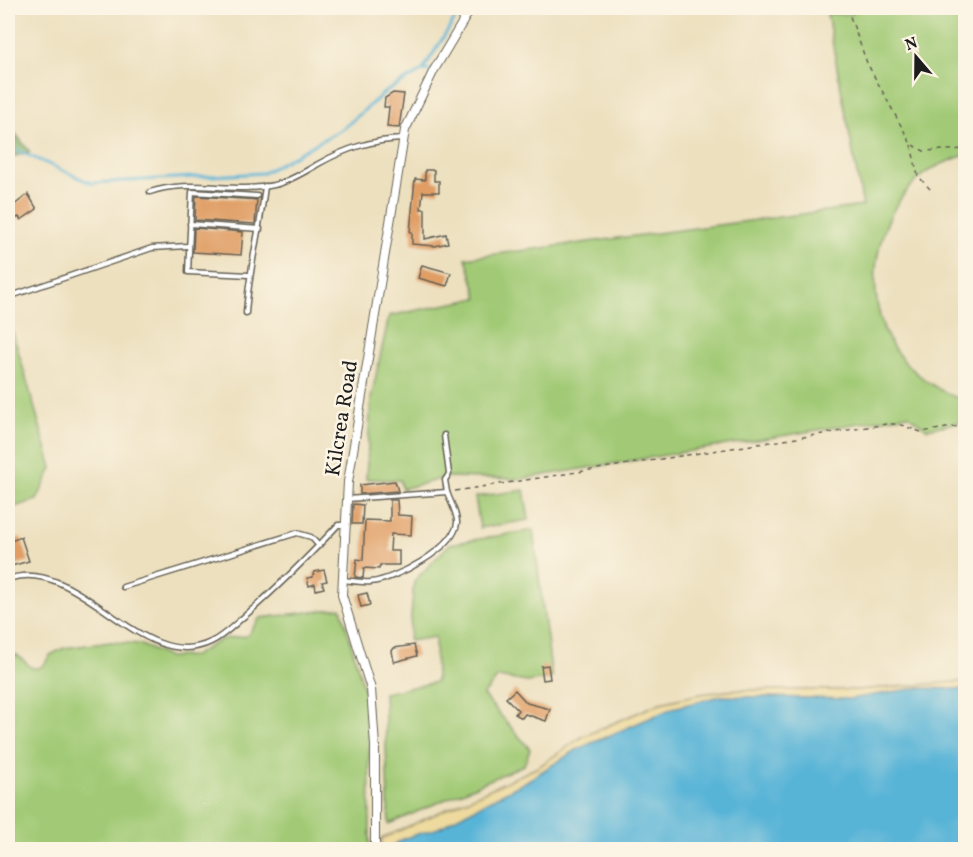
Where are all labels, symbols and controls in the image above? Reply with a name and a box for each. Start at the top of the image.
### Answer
north arrow [886,27,946,87]
text: N [902,32,921,57]
street label: Kilcrea Road [319,358,366,478]

